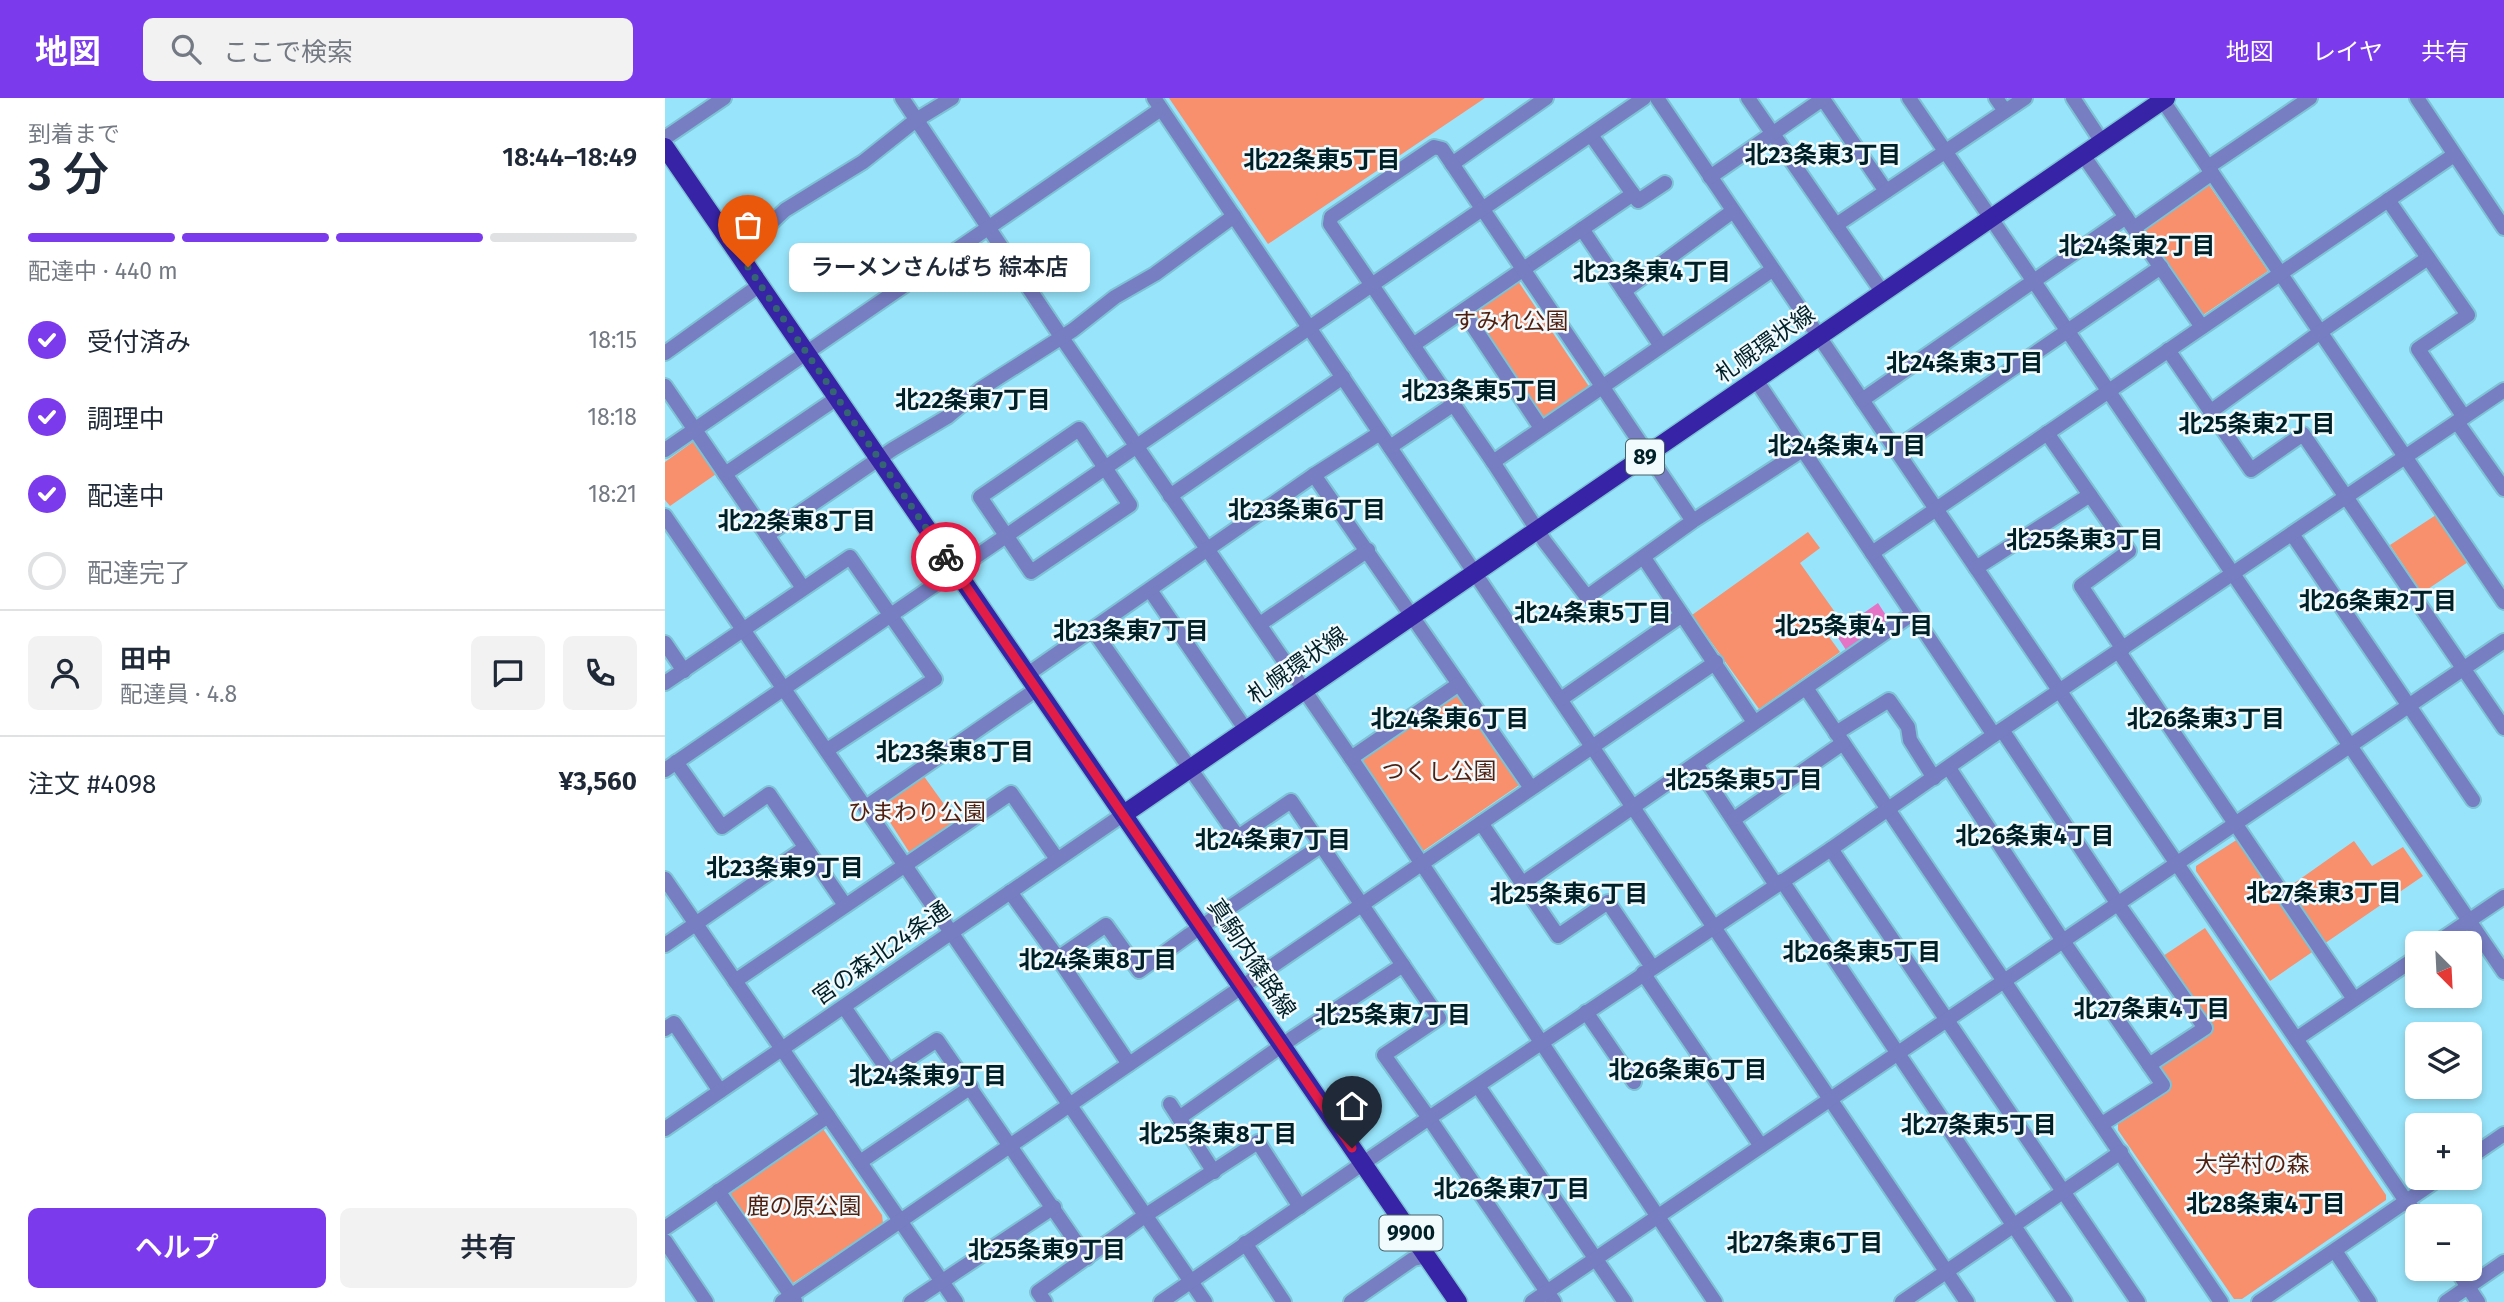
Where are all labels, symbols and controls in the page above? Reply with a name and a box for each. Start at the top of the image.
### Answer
search box [143,18,633,81]
icon: search [167,30,205,68]
text: 地図 [35,32,101,72]
text: ここで検索 [223,37,353,68]
text: 地図 [2226,38,2274,66]
text: レイヤ [2312,38,2383,66]
text: 共有 [2421,38,2469,66]
text: 到着まで [28,120,120,148]
district label: 北23条東3丁目 [1744,141,1902,169]
text: 18:44–18:49 [502,142,637,173]
district label: 北22条東5丁目 [1243,146,1401,174]
text: 3 分 [28,147,109,202]
pin [718,195,778,267]
icon: bag [729,206,767,244]
district label: 北24条東2丁目 [2058,232,2216,260]
callout: ラーメンさんぱち 綜本店 [790,242,1091,292]
text: ラーメンさんぱち 綜本店 [811,253,1068,281]
text: 配達中 · 440 m [28,257,178,285]
district label: 北23条東4丁目 [1573,258,1731,286]
street label: 札幌環状線 [1710,300,1820,388]
park label: すみれ公園 [1454,307,1569,335]
icon: check [28,321,66,359]
text: 18:15 [588,326,637,354]
text: 受付済み [87,327,191,358]
district label: 北24条東3丁目 [1886,349,2044,377]
district label: 北23条東5丁目 [1401,377,1559,405]
district label: 北22条東7丁目 [895,386,1051,414]
icon: check [28,398,66,436]
text: 18:18 [587,403,637,431]
text: 調理中 [87,404,165,435]
district label: 北25条東2丁目 [2178,410,2336,438]
district label: 北24条東4丁目 [1768,432,1926,460]
road number: 89 [1626,440,1664,474]
icon: check [28,475,66,513]
text: 18:21 [588,480,637,508]
text: 配達中 [87,481,165,512]
district label: 北23条東6丁目 [1228,496,1386,524]
district label: 北22条東8丁目 [718,507,876,535]
courier [911,522,981,592]
district label: 北25条東3丁目 [2006,526,2164,554]
icon: bike [927,538,965,576]
text: 配達完了 [87,558,191,589]
district label: 北26条東2丁目 [2299,587,2457,615]
district label: 北24条東5丁目 [1514,599,1672,627]
district label: 北25条東4丁目 [1775,612,1933,640]
district label: 北23条東7丁目 [1053,617,1209,645]
street label: 札幌環状線 [1242,621,1352,709]
button: person [28,636,102,710]
button: chat [471,636,545,710]
button: phone [563,636,637,710]
text: 田中 [120,644,172,675]
text: 配達員 · 4.8 [120,680,237,708]
district label: 北24条東6丁目 [1371,705,1529,733]
district label: 北26条東3丁目 [2127,705,2285,733]
district label: 北23条東8丁目 [876,738,1034,766]
park label: つくし公園 [1382,757,1497,785]
text: ¥3,560 [559,766,637,797]
district label: 北25条東5丁目 [1665,766,1823,794]
text: 注文 #4098 [28,769,156,800]
park label: ひまわり公園 [848,798,986,826]
district label: 北26条東4丁目 [1955,822,2115,850]
district label: 北24条東7丁目 [1195,826,1351,854]
district label: 北23条東9丁目 [706,854,864,882]
district label: 北27条東3丁目 [2246,879,2402,907]
district label: 北25条東6丁目 [1490,880,1648,908]
street label: 真駒内篠路線 [1202,893,1302,1023]
street label: 宮の森北24条通 [807,895,955,1011]
north arrow [2405,931,2481,1008]
map controls [2405,931,2482,1281]
district label: 北26条東5丁目 [1783,938,1941,966]
district label: 北24条東8丁目 [1018,946,1178,974]
district label: 北27条東4丁目 [2074,995,2230,1023]
district label: 北25条東7丁目 [1315,1001,1471,1029]
button: layers [2405,1022,2482,1099]
district label: 北26条東6丁目 [1608,1056,1768,1084]
district label: 北24条東9丁目 [849,1062,1007,1090]
pin [1322,1076,1382,1148]
icon: home [1333,1087,1371,1125]
district label: 北27条東5丁目 [1901,1111,2057,1139]
button: + [2405,1113,2482,1190]
district label: 北25条東8丁目 [1138,1120,1298,1148]
park label: 大学村の森 [2195,1150,2310,1178]
district label: 北26条東7丁目 [1433,1175,1591,1203]
district label: 北28条東4丁目 [2186,1190,2346,1218]
park label: 鹿の原公園 [747,1192,862,1220]
button: − [2405,1204,2482,1281]
button: ヘルプ [28,1208,326,1288]
button: 共有 [340,1208,637,1288]
road number: 9900 [1379,1216,1443,1250]
district label: 北27条東6丁目 [1727,1229,1883,1257]
district label: 北25条東9丁目 [968,1236,1126,1264]

